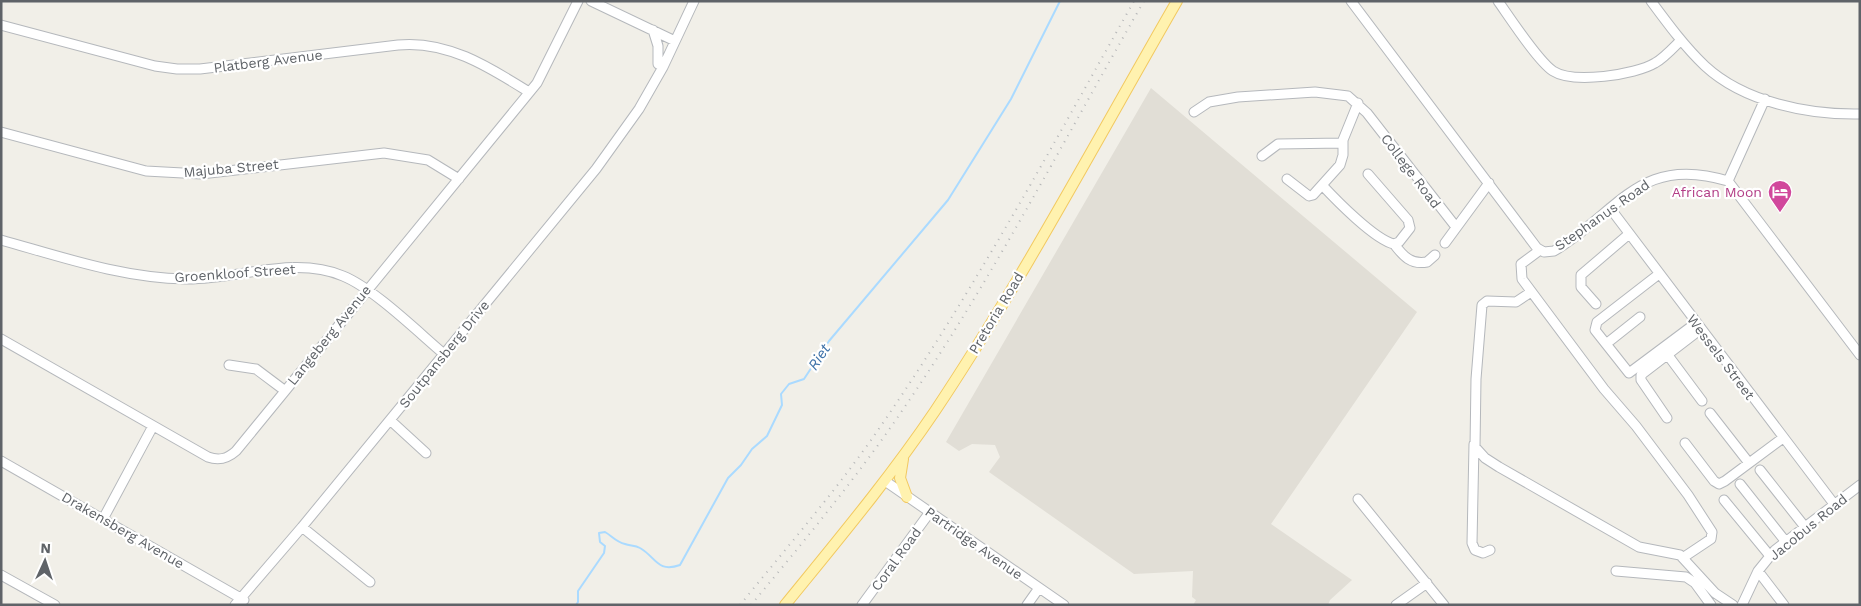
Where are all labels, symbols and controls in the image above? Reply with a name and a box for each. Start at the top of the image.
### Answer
street label: Platberg Avenue [213,46,323,76]
street label: College Road [1378,131,1444,211]
street label: Majuba Street [183,156,279,180]
street label: Stephanus Road [1552,176,1652,254]
hotel icon: African Moon [1767,179,1793,213]
place label: African Moon [1672,184,1762,200]
street label: Groenkloof Street [174,261,296,285]
street label: Pretoria Road [965,269,1027,357]
street label: Langeberg Avenue [284,282,374,388]
street label: Soutpansberg Drive [396,297,492,411]
street label: Wessels Street [1684,311,1758,403]
water label: Riet [804,340,835,373]
street label: Drakensberg Avenue [59,488,187,572]
street label: Jacobus Road [1766,491,1850,563]
street label: Partridge Avenue [922,503,1026,583]
street label: Coral Road [868,524,924,594]
north arrow [20,536,70,586]
text: N [40,540,51,556]

